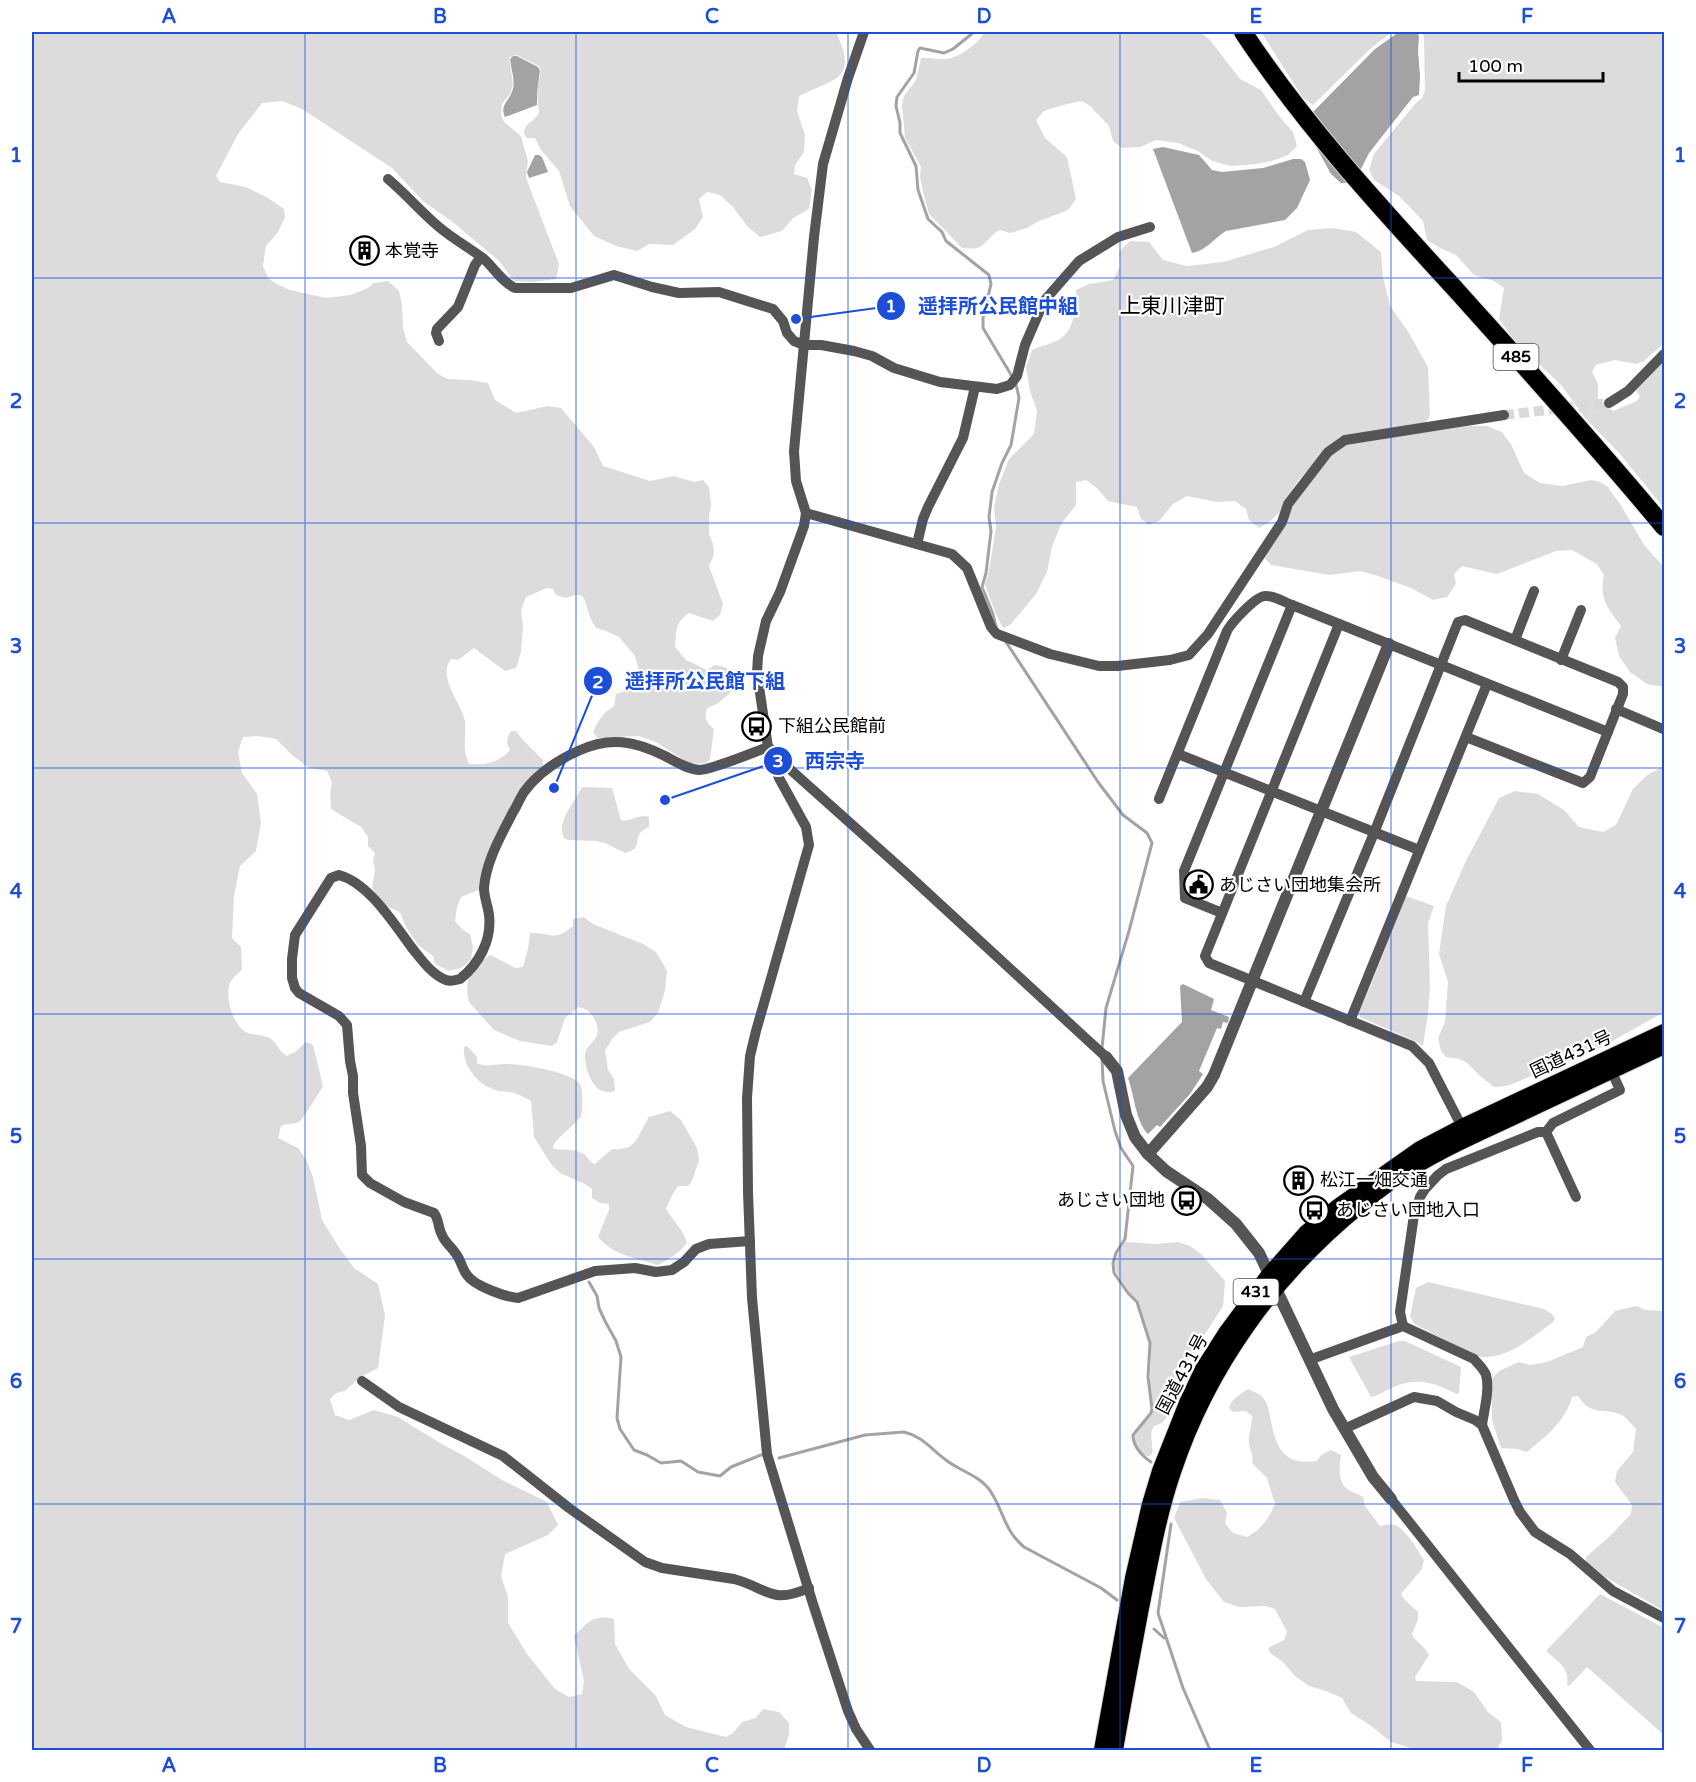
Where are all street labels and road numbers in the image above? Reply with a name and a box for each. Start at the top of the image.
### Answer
road number: 485 [1494,344,1538,370]
street label: 国道431号 [1527,1025,1615,1083]
road number: 431 [1234,1279,1278,1305]
street label: 国道431号 [1152,1330,1212,1418]

